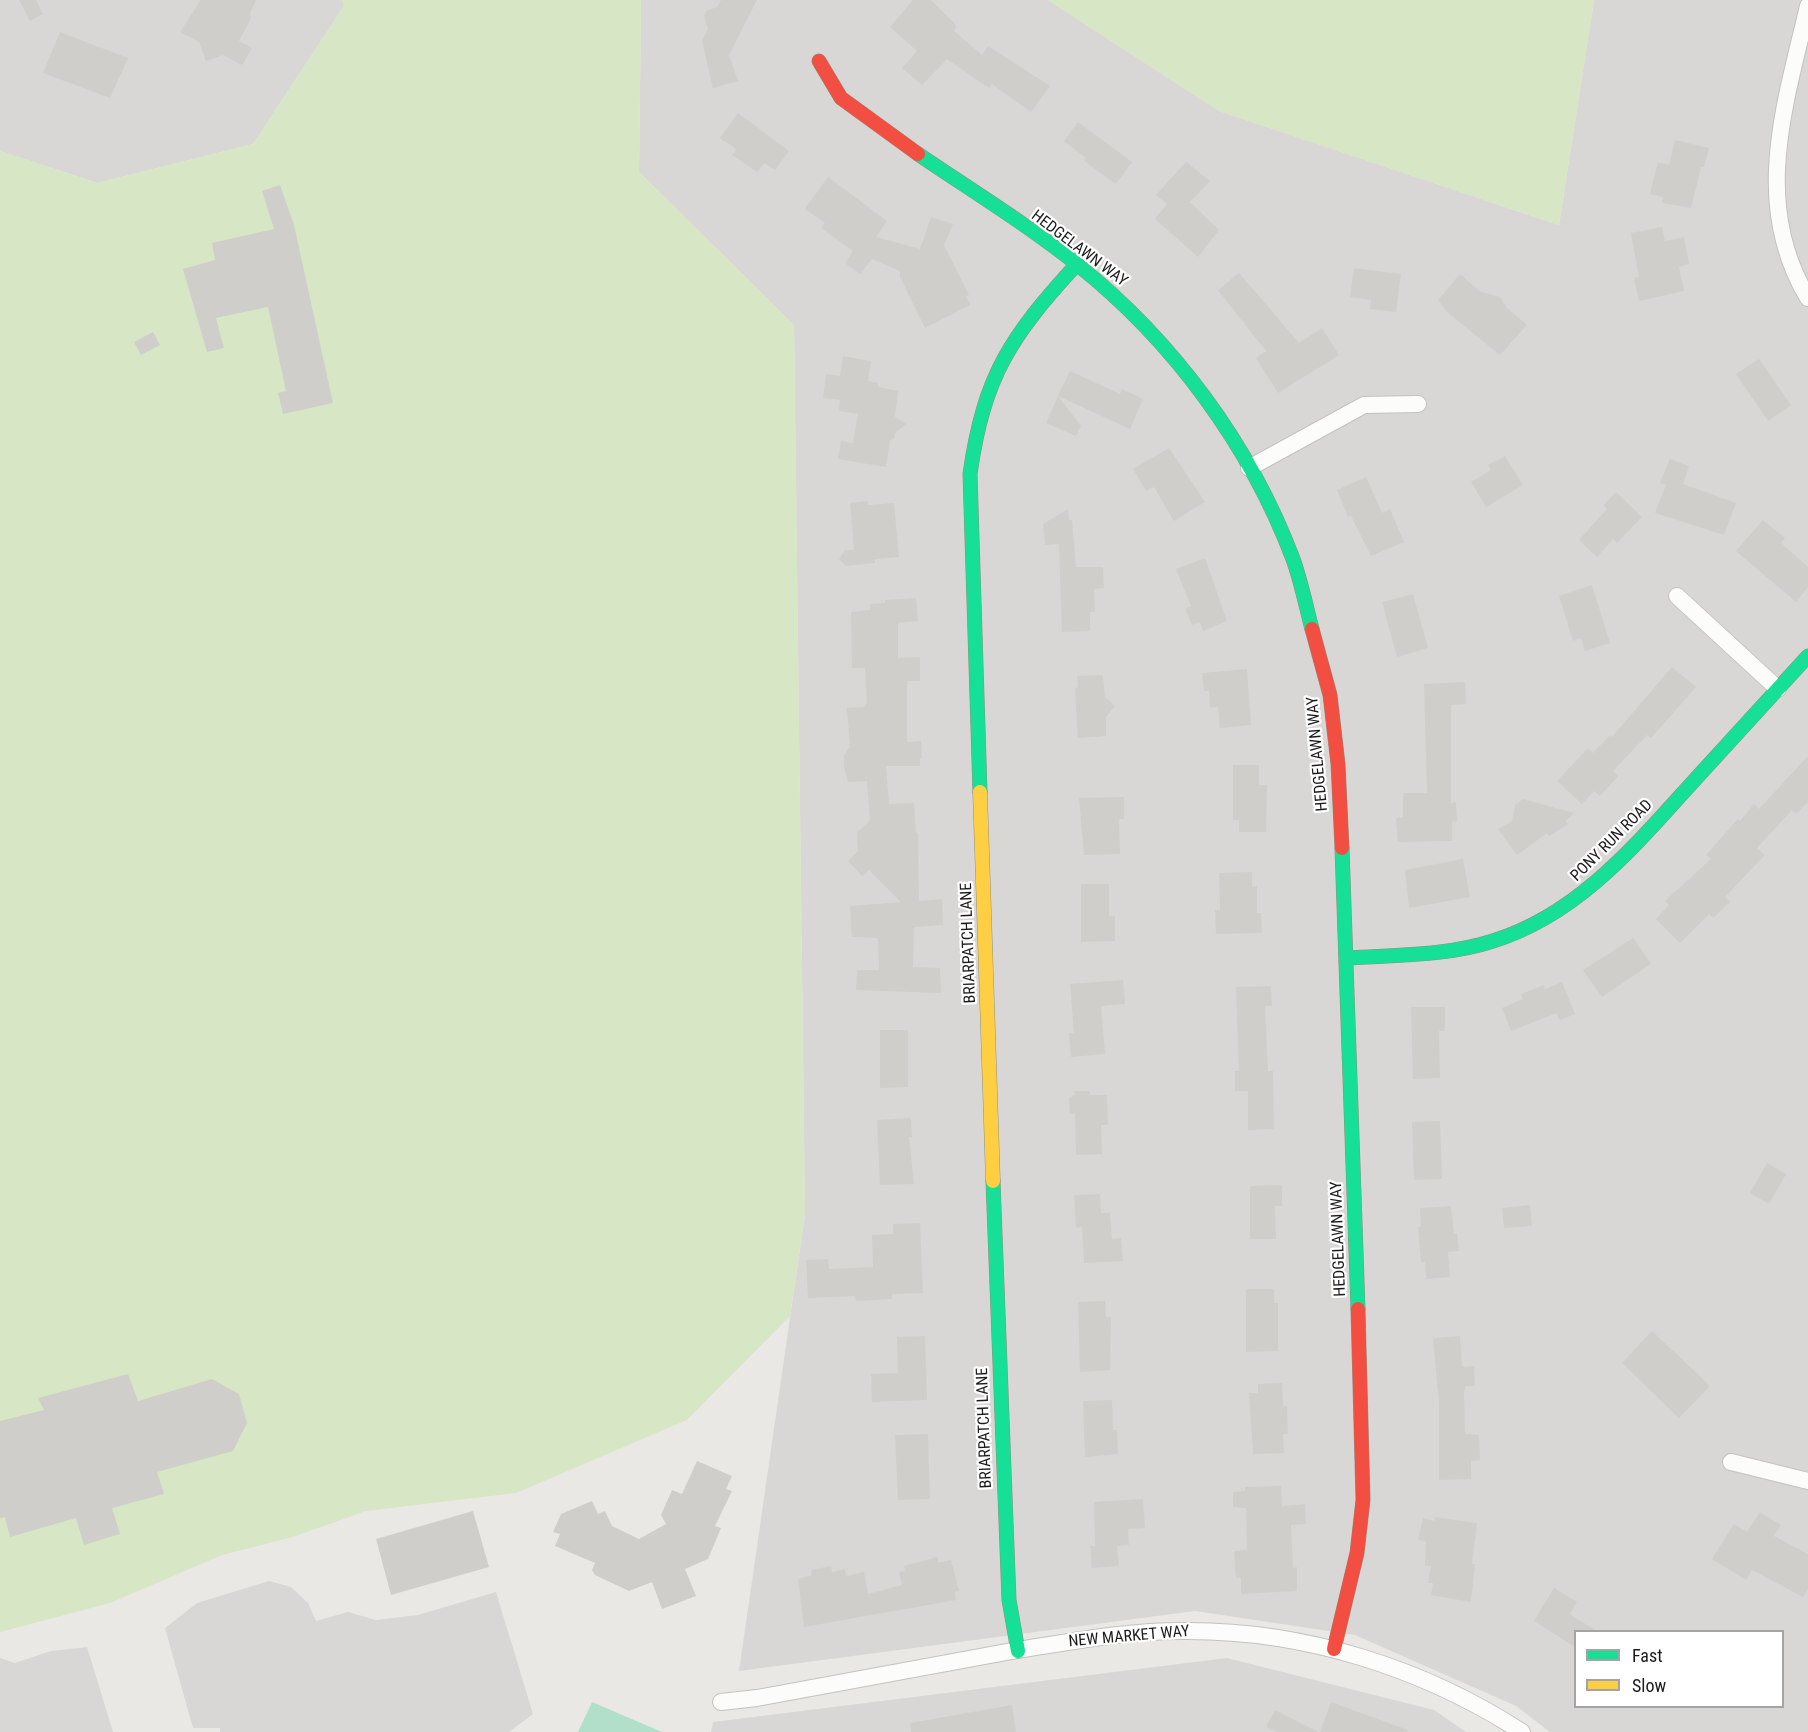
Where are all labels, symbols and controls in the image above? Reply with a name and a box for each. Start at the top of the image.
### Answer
street label: HEDGELAWN WAY [1027,207,1131,291]
street label: HEDGELAWN WAY [1303,696,1333,812]
street label: PONY RUN ROAD [1567,796,1657,886]
street label: BRIARPATCH LANE [957,882,981,1004]
street label: HEDGELAWN WAY [1327,1181,1351,1297]
street label: BRIARPATCH LANE [973,1367,997,1489]
street label: NEW MARKET WAY [1068,1622,1190,1652]
legend [1574,1630,1784,1708]
text: Fast [1632,1645,1663,1666]
text: Slow [1632,1675,1666,1696]

